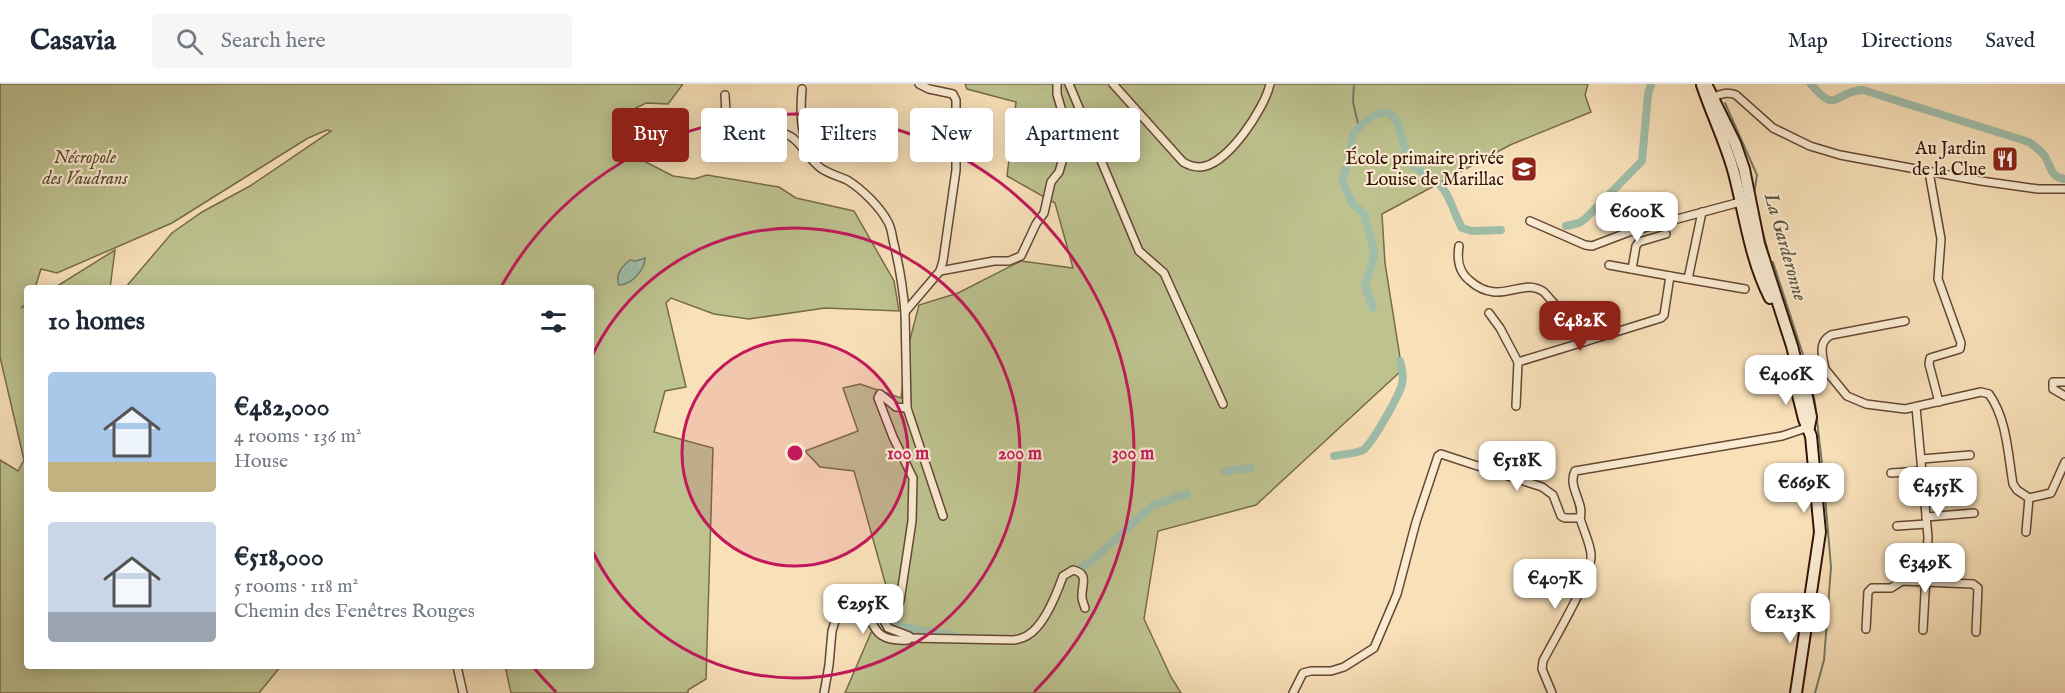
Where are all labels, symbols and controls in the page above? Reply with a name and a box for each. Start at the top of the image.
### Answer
search box [152,14,572,68]
text: Casavia [30,24,116,59]
icon: search [173,25,206,58]
text: Search here [221,27,326,55]
text: Map [1788,28,1828,55]
text: Directions [1861,28,1952,55]
text: Saved [1985,28,2035,55]
chip: Buy [612,108,689,162]
chip: Rent [701,108,787,162]
chip: Filters [799,108,898,162]
chip: New [910,108,993,162]
chip: Apartment [1005,108,1140,162]
place label: Au Jardin de la Clue [1912,138,1986,182]
restaurant icon: Au Jardin de la Clue [1990,144,2020,174]
place label: École primaire privée Louise de Marillac [1345,146,1504,192]
park label: Nécropole des Vaudrans [41,147,128,191]
school or university icon: École primaire privée Louise de Marillac [1509,154,1539,184]
water label: La Garderonne [1757,189,1812,304]
pin: €600K [1595,192,1679,243]
text: €600K [1610,199,1664,224]
pin: €482K [1538,301,1622,352]
text: 10 homes [48,305,145,338]
icon: filters [537,305,570,338]
text: €482K [1553,308,1607,333]
pin: €406K [1744,355,1828,406]
text: €406K [1759,362,1813,387]
text: €482,000 [234,391,330,424]
icon: home [96,396,168,468]
text: 4 rooms · 136 m² [234,424,361,449]
pin: €518K [1475,441,1559,492]
centre of rings [785,443,805,463]
text: 100 m [887,443,929,466]
text: 200 m [998,443,1042,466]
text: 300 m [1112,443,1154,466]
text: €518K [1493,448,1541,473]
text: House [234,449,288,474]
pin: €669K [1762,463,1846,514]
pin: €455K [1896,467,1980,518]
text: €669K [1778,470,1830,495]
text: €455K [1913,474,1963,499]
text: €518,000 [234,541,324,574]
pin: €349K [1883,543,1967,594]
icon: home [96,546,168,618]
text: €349K [1899,550,1951,575]
pin: €407K [1513,559,1597,610]
text: €407K [1527,566,1583,591]
text: 5 rooms · 118 m² [234,574,358,599]
pin: €295K [821,584,905,635]
text: €295K [837,591,889,616]
pin: €213K [1748,593,1832,644]
text: Chemin des Fenêtres Rouges [234,599,475,624]
text: €213K [1765,600,1815,625]

